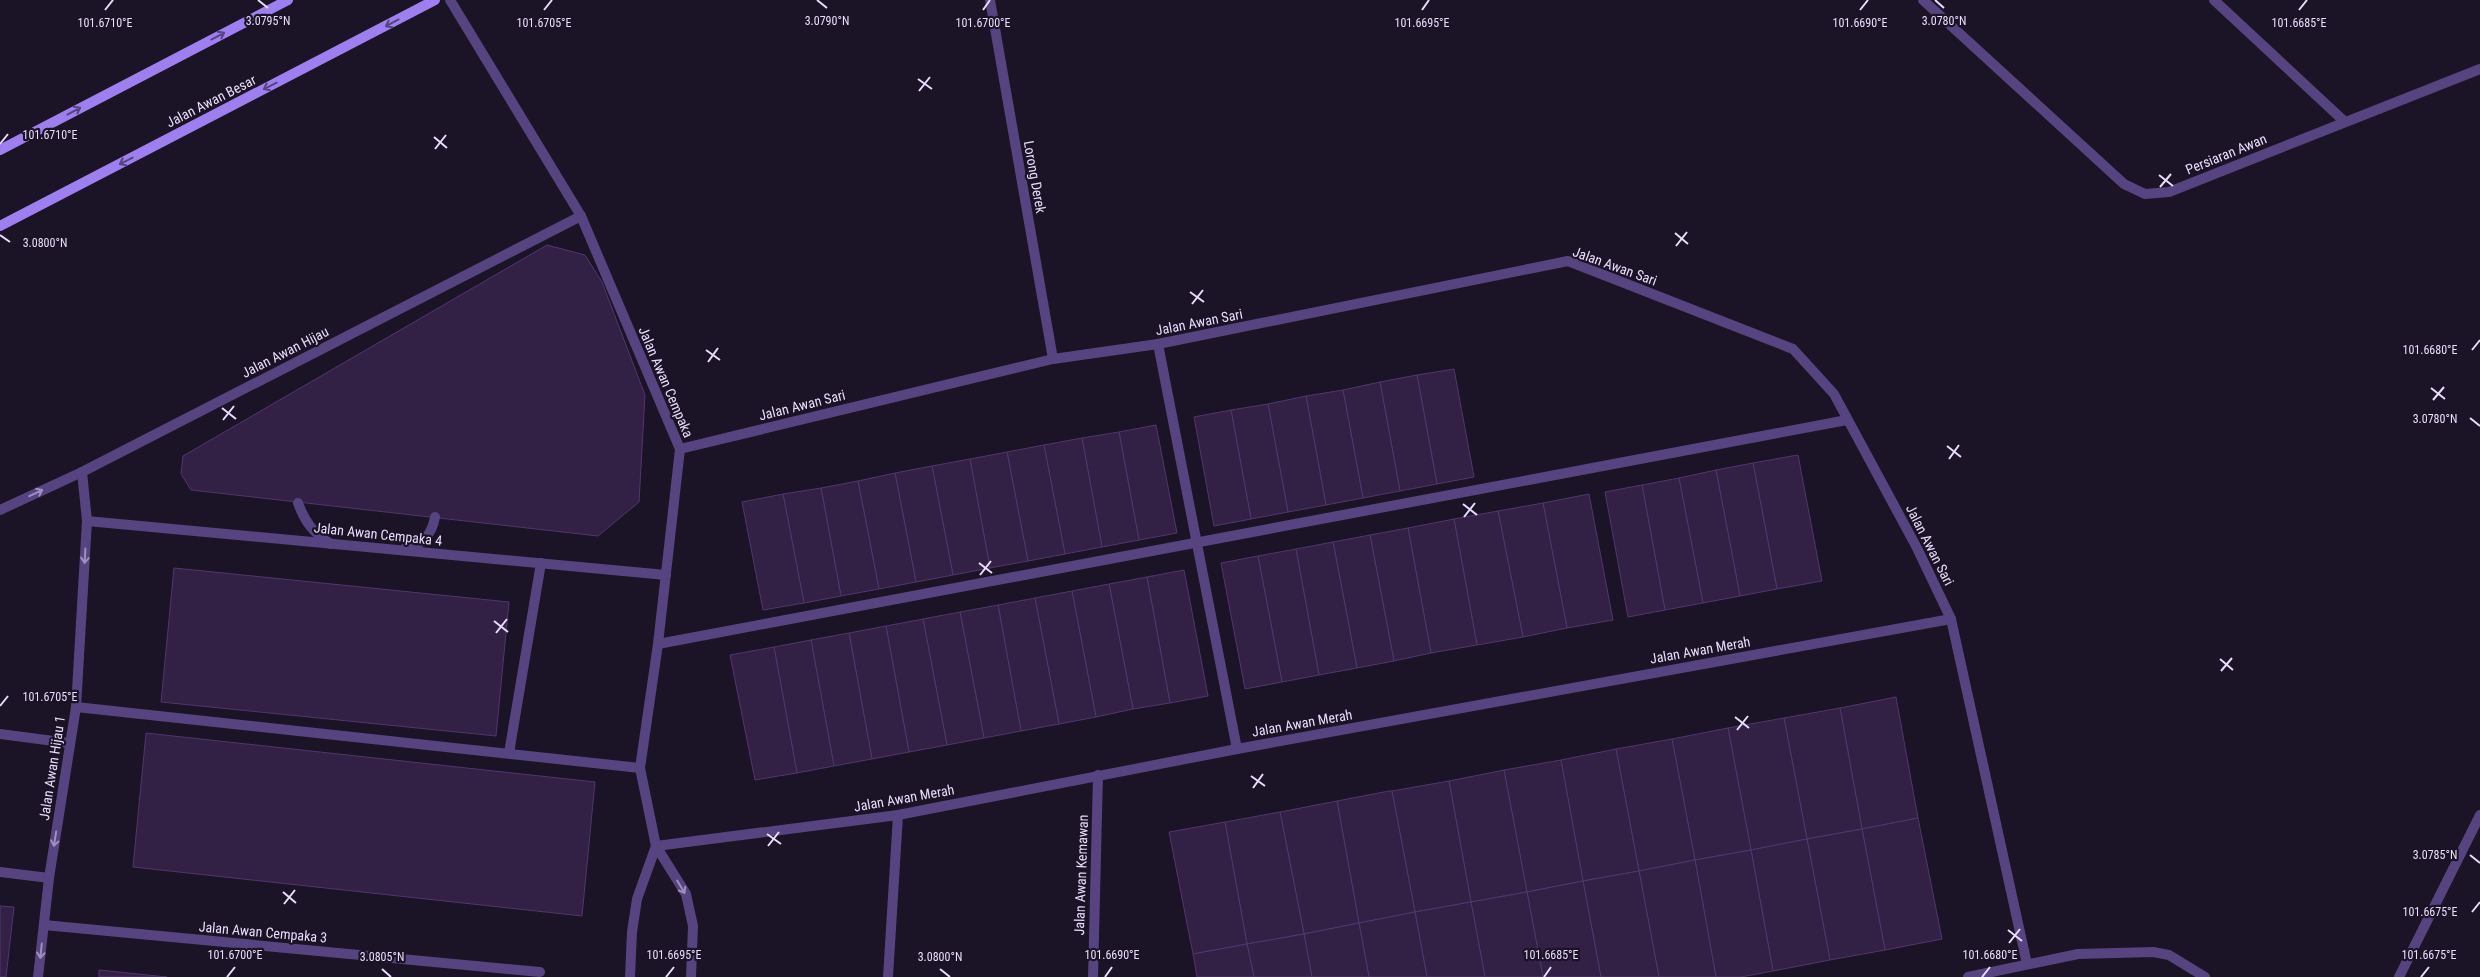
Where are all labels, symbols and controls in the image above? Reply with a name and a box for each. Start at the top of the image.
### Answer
text: 3.0795°N [246,14,290,28]
text: 3.0790°N [805,14,849,28]
text: 3.0780°N [1922,14,1966,28]
text: 101.6710°E [77,16,133,30]
text: 101.6705°E [516,16,572,30]
text: 101.6700°E [955,16,1011,30]
text: 101.6695°E [1394,16,1450,30]
text: 101.6690°E [1832,16,1888,30]
text: 101.6685°E [2271,16,2327,30]
one-way arrow [385,19,400,28]
one-way arrow [211,31,226,41]
street label: Jalan Awan Besar [163,71,259,131]
one-way arrow [263,82,278,91]
one-way arrow [66,106,81,116]
text: 101.6710°E [22,128,78,142]
street label: Persiaran Awan [2183,130,2269,178]
street label: Lorong Derek [1021,140,1049,215]
one-way arrow [118,156,133,166]
text: 3.0800°N [23,236,67,250]
street label: Jalan Awan Sari [1571,243,1659,289]
street label: Jalan Awan Sari [1154,306,1244,338]
street label: Jalan Awan Hijau [239,323,331,381]
street label: Jalan Awan Cempaka [635,324,697,440]
text: 101.6680°E [2402,343,2458,357]
street label: Jalan Awan Sari [757,387,847,423]
text: 3.0780°N [2413,412,2457,426]
one-way arrow [28,488,43,498]
street label: Jalan Awan Sari [1903,502,1957,588]
street label: Jalan Awan Cempaka 4 [313,519,443,549]
one-way arrow [80,547,89,563]
street label: Jalan Awan Merah [1649,633,1751,667]
text: 101.6705°E [22,690,78,704]
street label: Jalan Awan Merah [1251,706,1353,740]
street label: Jalan Awan Hijau 1 [36,715,68,821]
street label: Jalan Awan Merah [853,781,955,815]
street label: Jalan Awan Kemawan [1071,814,1091,936]
one-way arrow [49,830,59,846]
text: 3.0785°N [2413,848,2457,862]
one-way arrow [677,880,687,894]
text: 101.6675°E [2402,905,2458,919]
street label: Jalan Awan Cempaka 3 [198,918,328,946]
one-way arrow [36,943,46,959]
text: 101.6700°E [207,948,263,962]
text: 101.6695°E [646,948,702,962]
text: 101.6690°E [1084,948,1140,962]
text: 101.6685°E [1523,948,1579,962]
text: 101.6680°E [1962,948,2018,962]
text: 101.6675°E [2401,948,2457,962]
text: 3.0805°N [360,950,404,964]
text: 3.0800°N [918,950,962,964]

